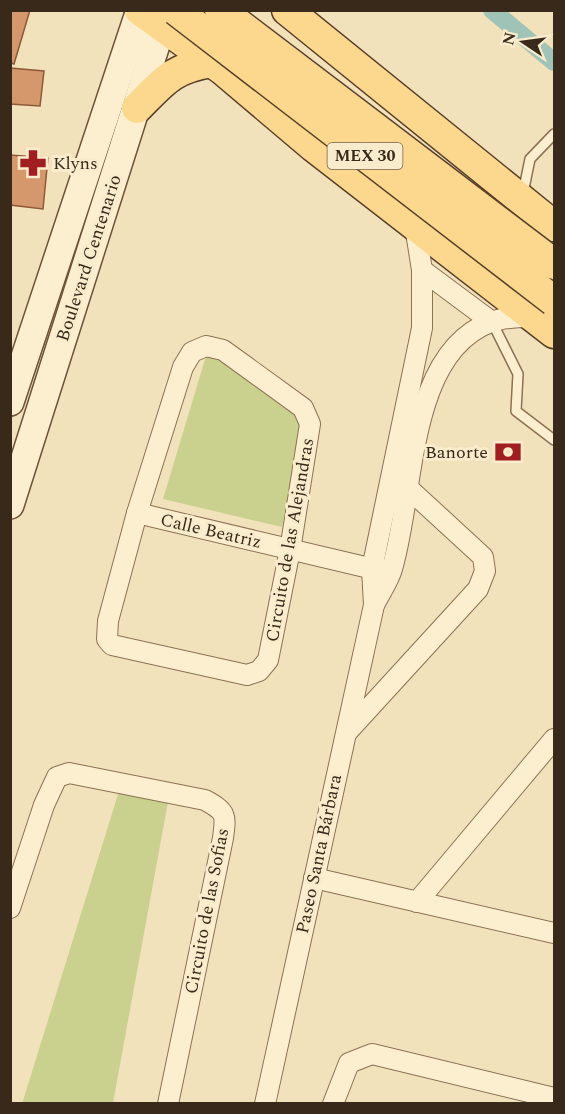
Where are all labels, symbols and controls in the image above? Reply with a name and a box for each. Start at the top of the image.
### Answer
north arrow [493,12,553,72]
text: N [496,30,523,48]
road number: MEX 30 [328,143,403,169]
pharmacy icon: Klyns [18,148,48,178]
place label: Klyns [53,150,98,177]
street label: Boulevard Centenario [49,171,129,345]
street label: Circuito de las Alejandras [259,436,321,644]
bank icon: Banorte [493,437,523,467]
place label: Banorte [425,439,488,466]
street label: Calle Beatriz [158,506,264,556]
street label: Paseo Santa Bárbara [289,772,349,936]
street label: Circuito de las Sofias [178,826,236,996]

